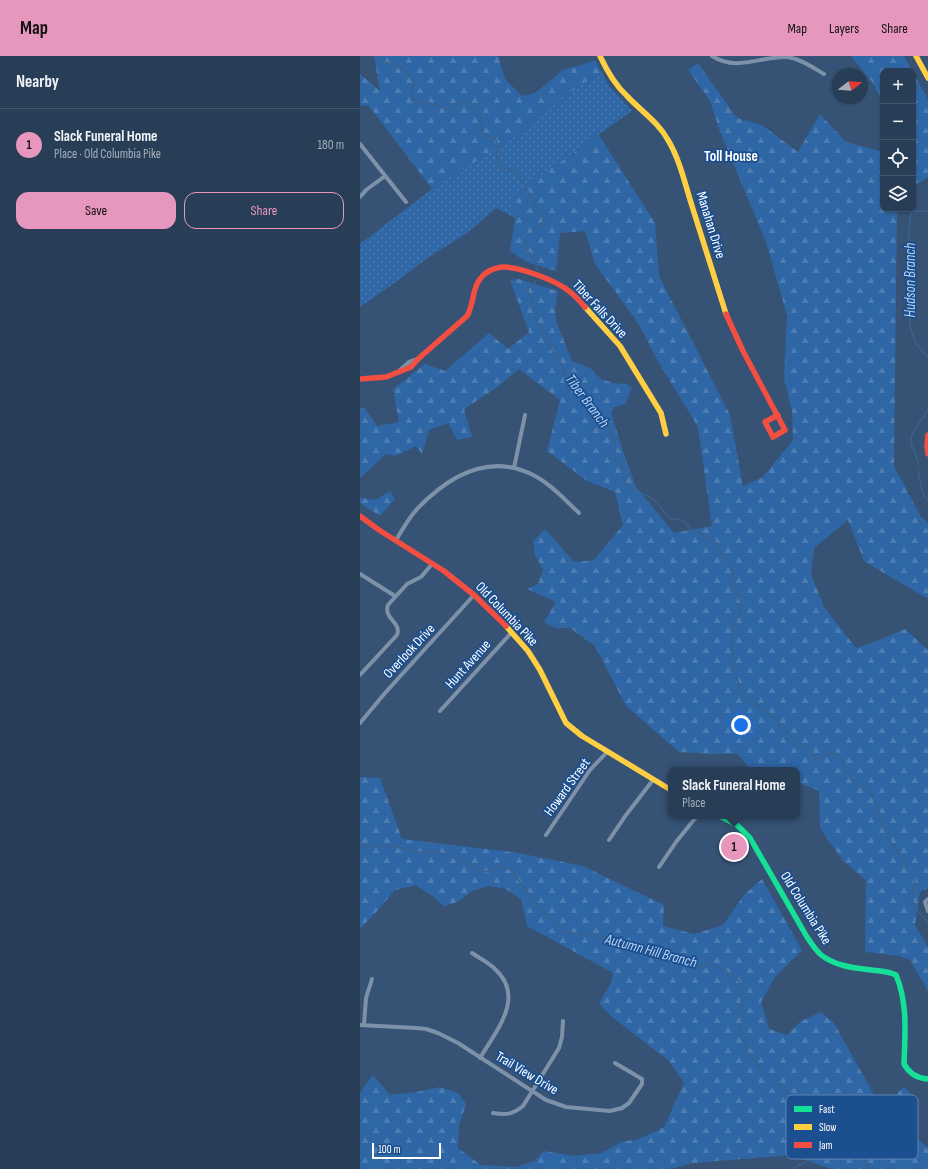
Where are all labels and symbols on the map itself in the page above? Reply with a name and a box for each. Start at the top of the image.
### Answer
north arrow [832,68,868,104]
district label: Toll House [704,147,758,166]
street label: Manahan Drive [693,189,729,261]
water label: Hudson Branch [901,243,920,317]
street label: Tiber Falls Drive [569,276,631,342]
water label: Tiber Branch [561,370,613,432]
street label: Old Columbia Pike [472,578,542,650]
street label: Overlook Drive [380,620,438,682]
street label: Hunt Avenue [442,636,494,692]
your location [731,715,751,735]
street label: Howard Street [540,755,594,819]
pin: 1 [721,832,747,862]
street label: Old Columbia Pike [777,868,835,948]
water label: Autumn Hill Branch [602,929,699,972]
street label: Trail View Drive [493,1048,561,1098]
legend [786,1095,918,1159]
text: Fast [819,1103,835,1116]
text: Slow [819,1121,836,1134]
text: Jam [818,1139,833,1152]
scale bar [372,1141,441,1160]

